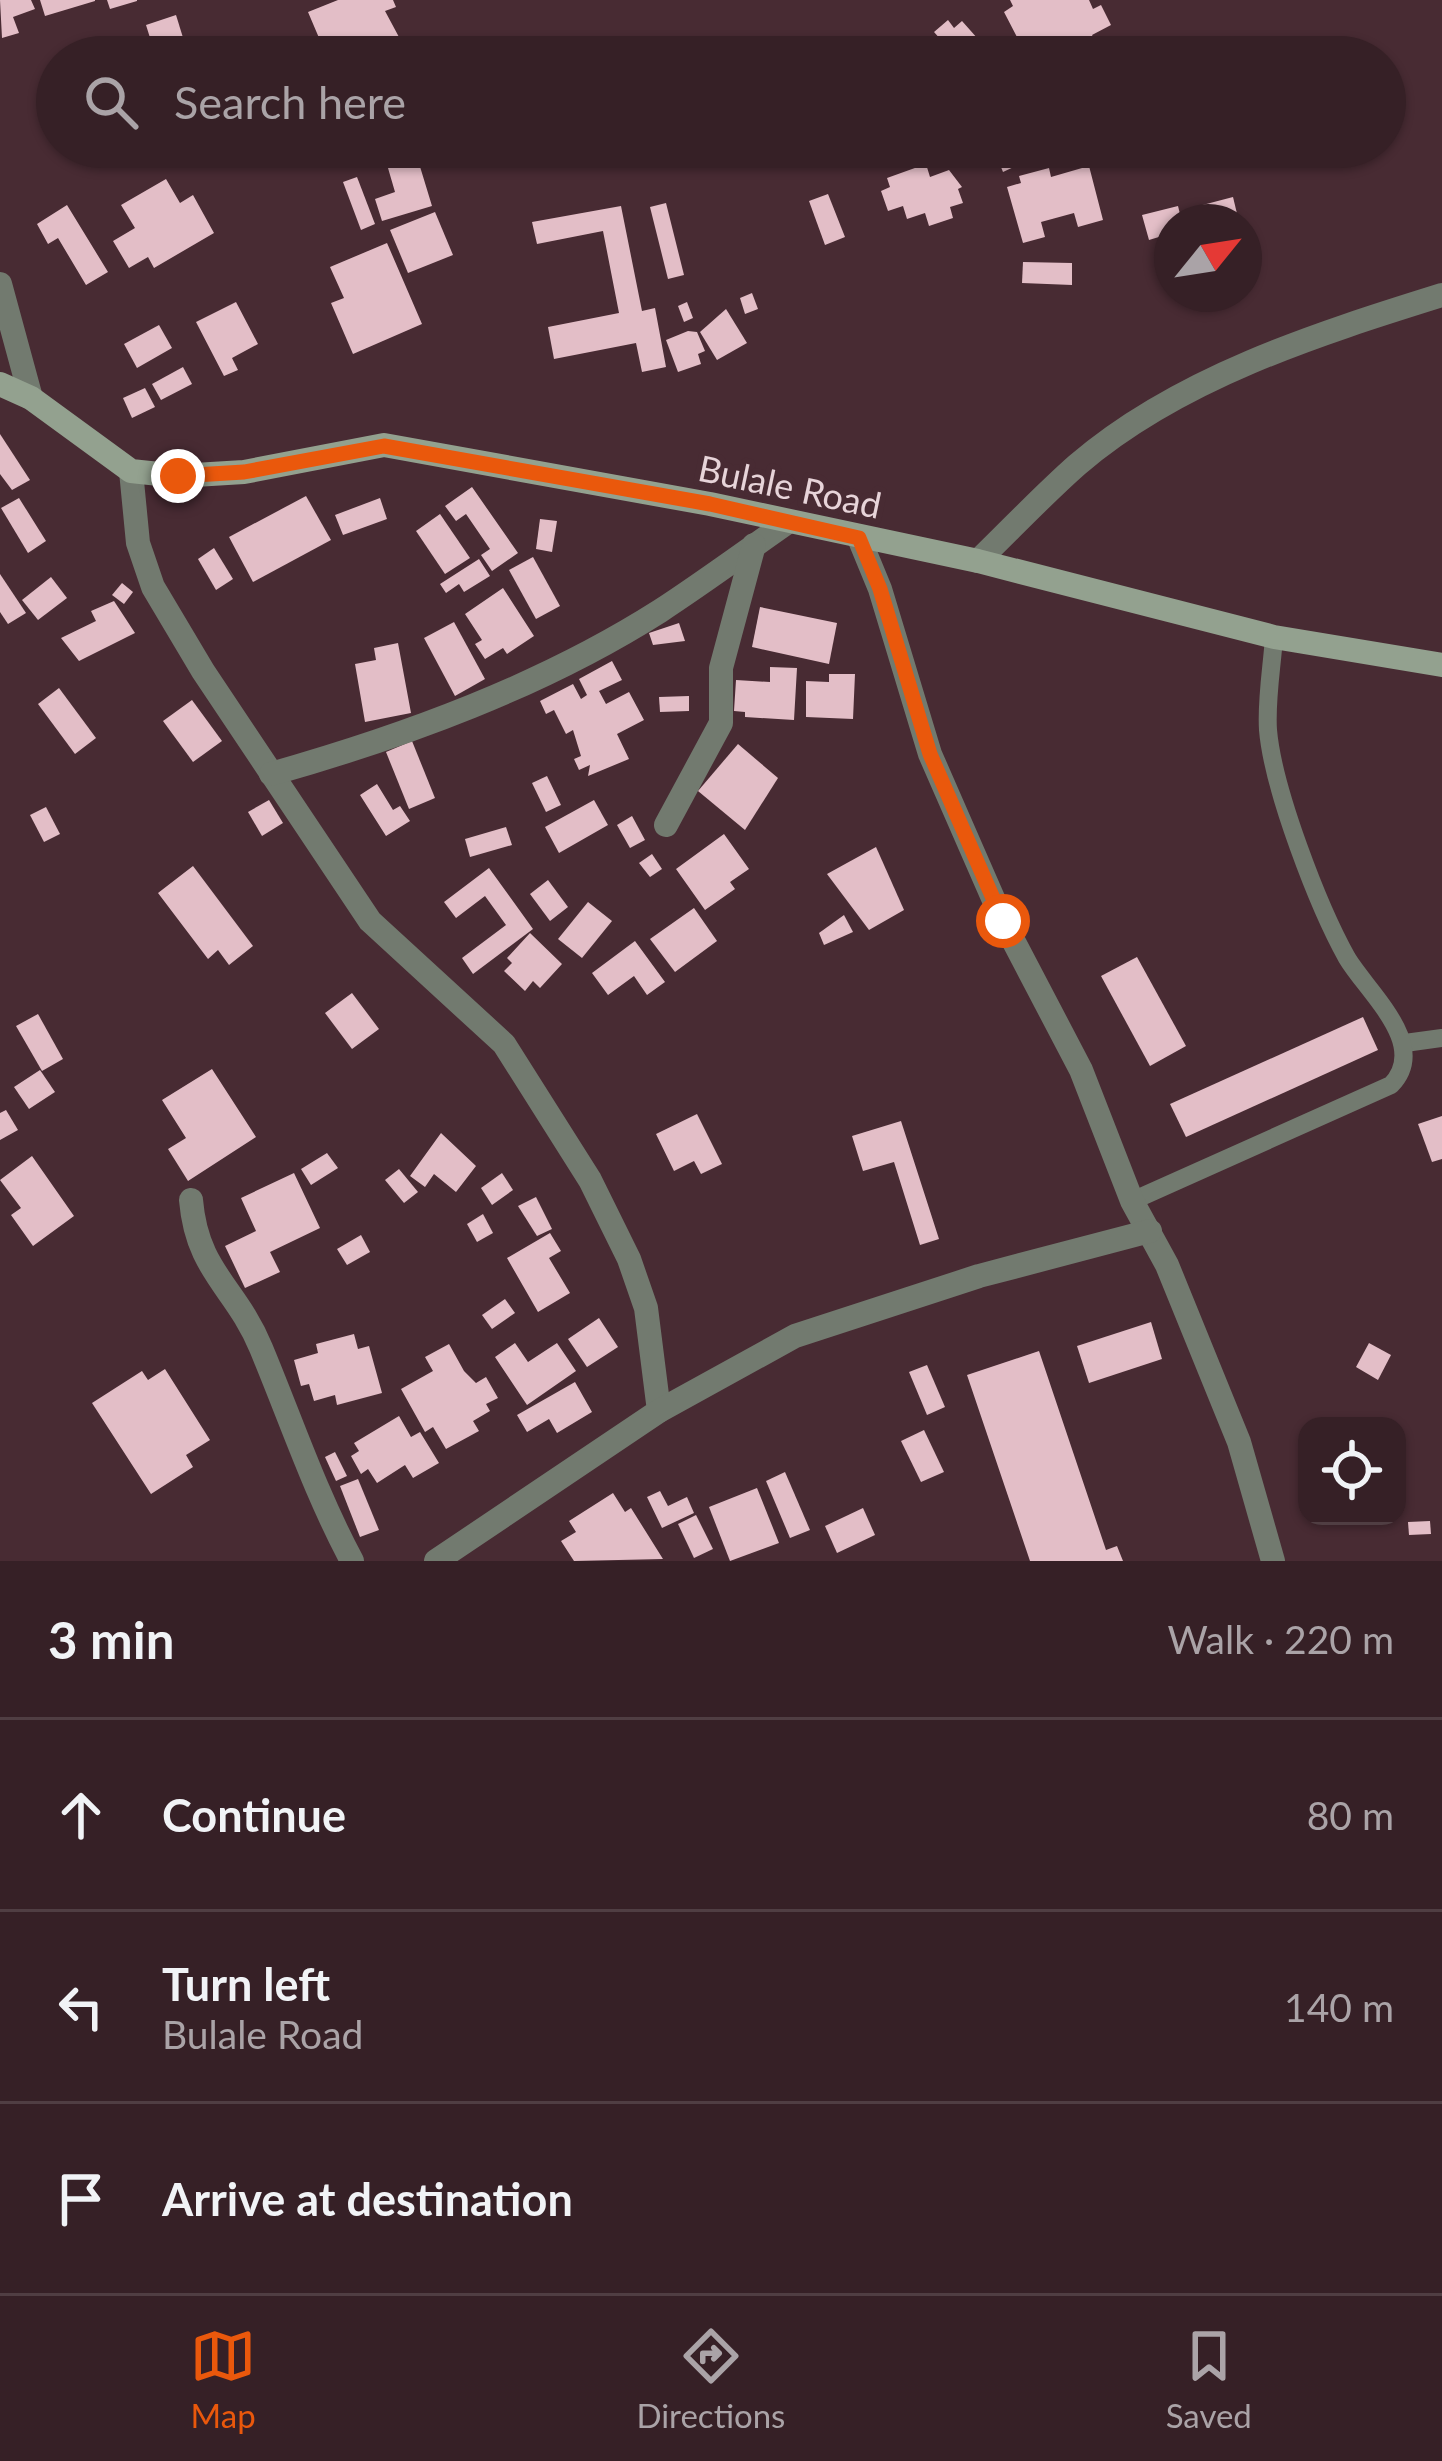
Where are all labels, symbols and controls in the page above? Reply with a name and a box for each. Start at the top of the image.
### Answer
search box [36,36,1406,168]
icon: search [78,69,144,135]
text: Search here [174,75,406,129]
north arrow [1154,204,1262,312]
street label: Bulale Road [694,445,886,527]
route end [151,449,205,503]
route start [976,894,1030,948]
map controls [1298,1417,1406,1525]
button: locate [1298,1417,1406,1525]
text: 3 min [48,1609,174,1670]
text: Walk · 220 m [1167,1616,1394,1662]
icon: ahead [48,1782,114,1848]
text: Continue [162,1788,346,1842]
text: 80 m [1307,1792,1394,1838]
text: Turn left [162,1957,330,2011]
icon: left [48,1974,114,2040]
text: 140 m [1284,1984,1394,2030]
text: Bulale Road [162,2011,363,2057]
icon: arrive [48,2166,114,2232]
text: Arrive at destination [162,2172,573,2226]
tab: Map [190,2323,256,2435]
tab: Directions [636,2323,785,2435]
tab: Saved [1166,2323,1252,2435]

